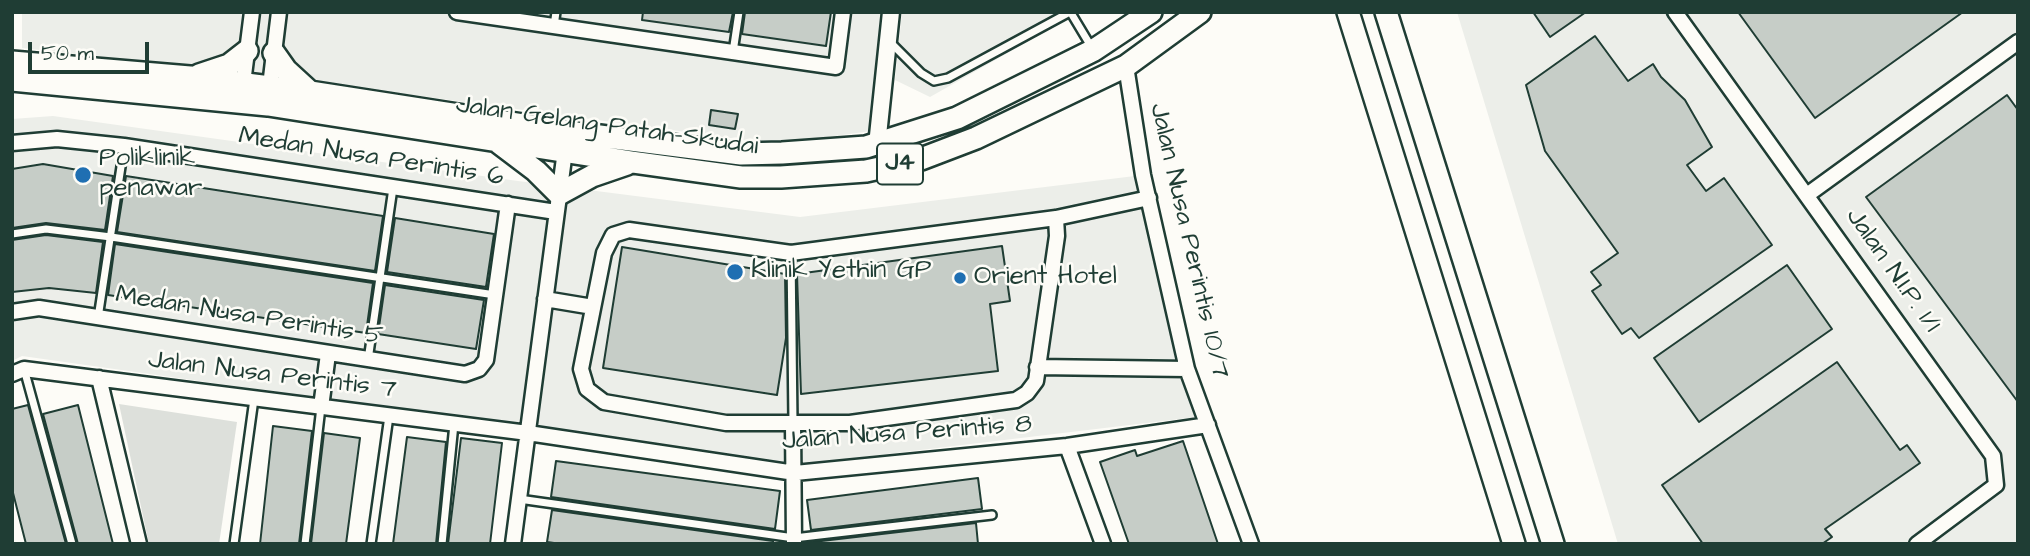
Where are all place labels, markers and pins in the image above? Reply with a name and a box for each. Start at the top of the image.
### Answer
place label: Poliklinik penawar [99,144,202,206]
marker: Poliklinik penawar [73,165,93,185]
place label: Klinik Yethin GP [751,256,931,288]
marker: Klinik Yethin GP [725,262,745,282]
place label: Orient Hotel [974,262,1117,294]
marker: Orient Hotel [952,270,968,286]

